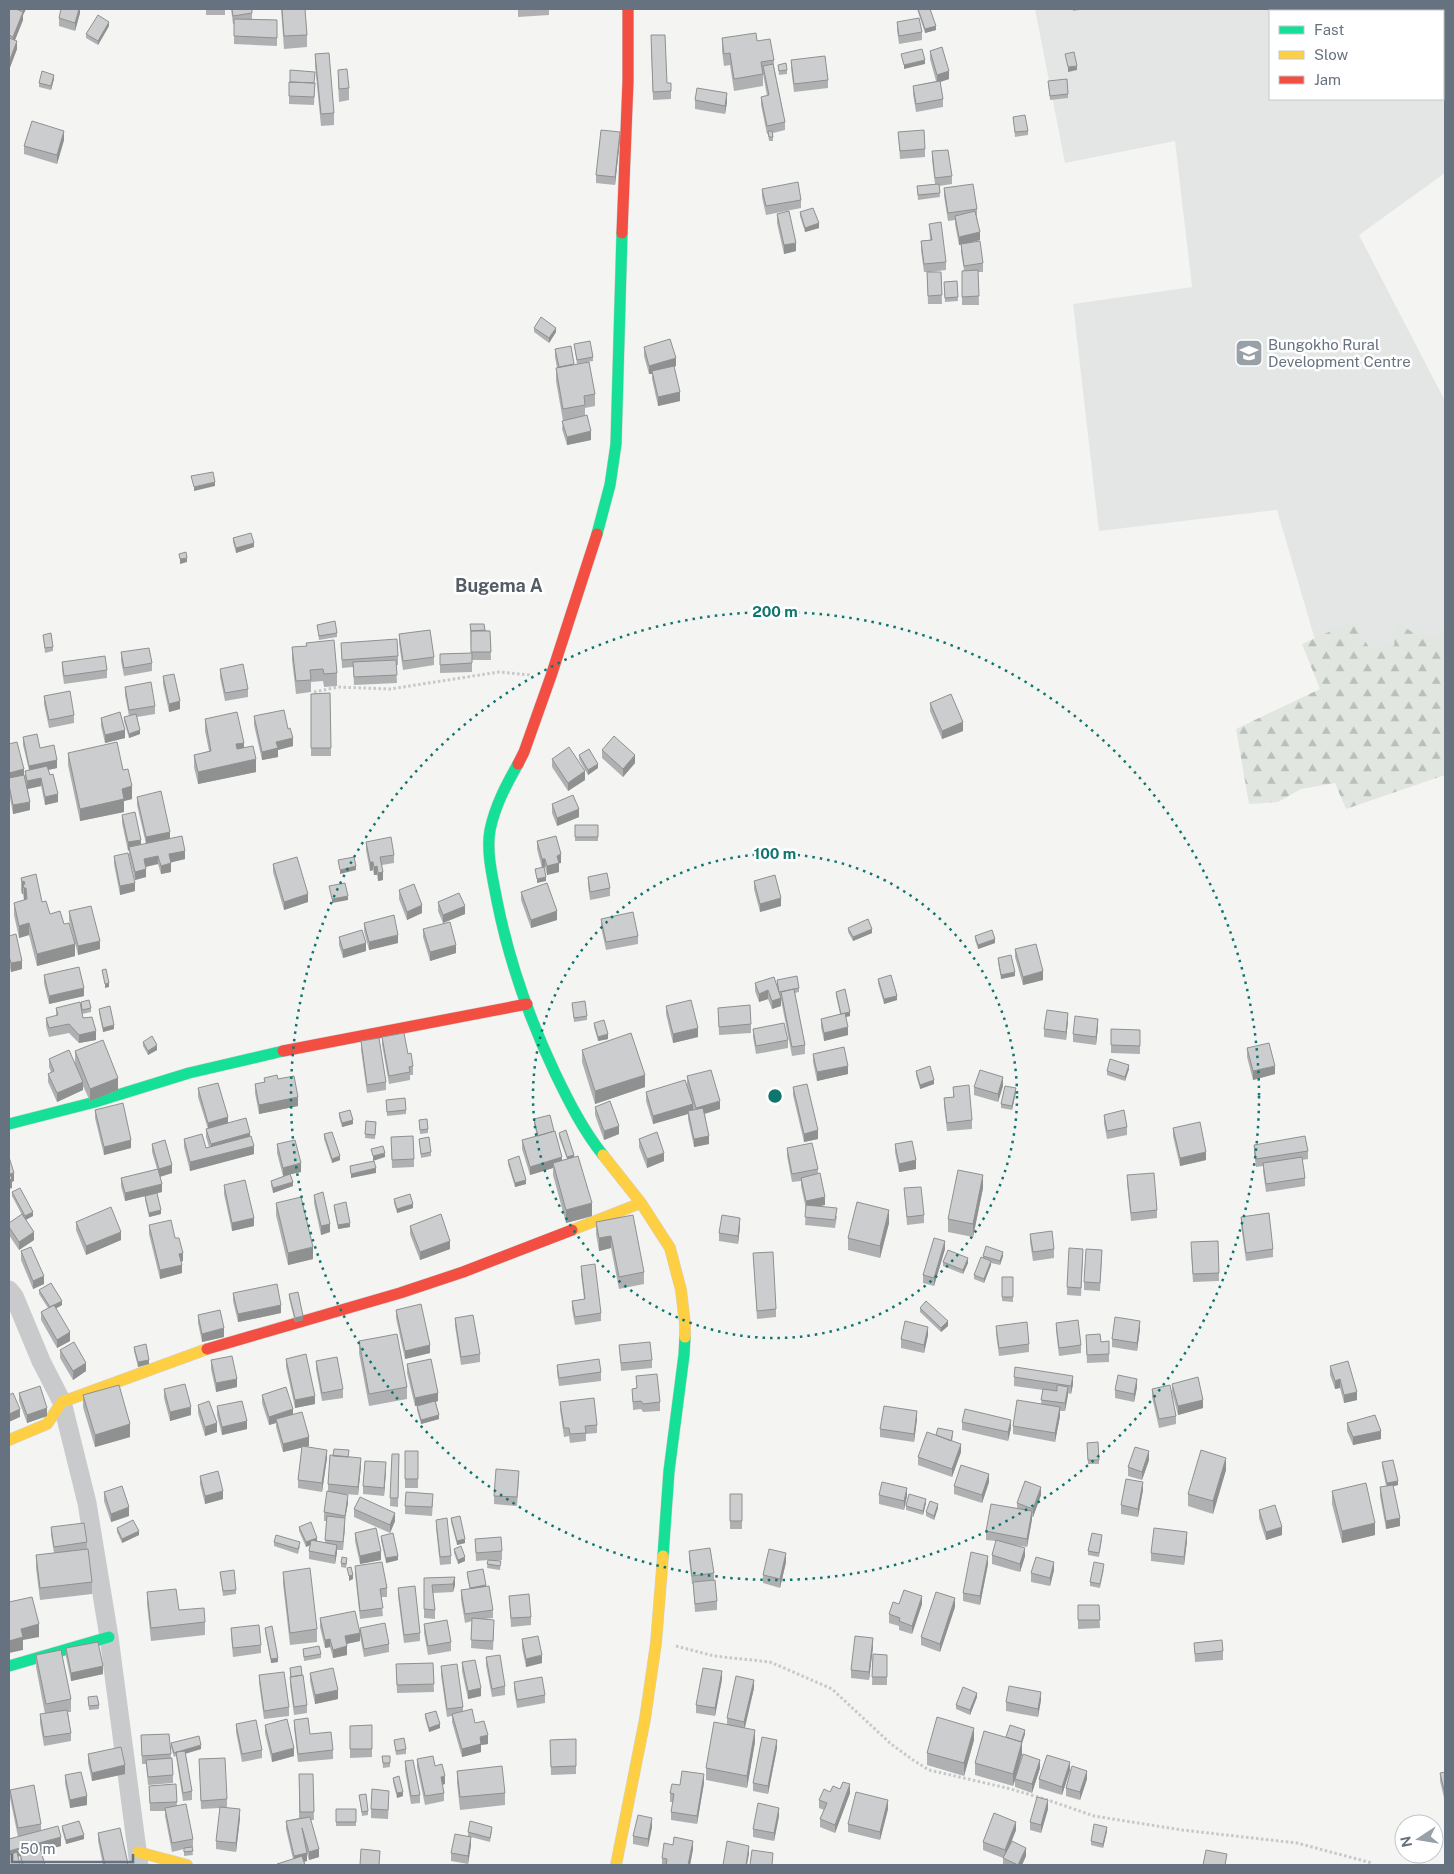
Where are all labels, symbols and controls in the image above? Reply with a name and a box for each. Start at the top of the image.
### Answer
legend [1269,10,1444,100]
text: Fast [1314,21,1344,38]
text: Slow [1314,46,1349,63]
text: Jam [1314,71,1341,88]
place label: Bungokho Rural Development Centre [1268,336,1411,370]
school or university icon: Bungokho Rural Development Centre [1234,338,1264,368]
district label: Bugema A [455,575,543,596]
text: 200 m [752,603,798,620]
text: 100 m [754,845,796,862]
centre of rings [766,1087,784,1105]
north arrow [1394,1814,1444,1864]
scale bar [12,1832,134,1864]
text: N [1397,1835,1415,1849]
text: 50 m [20,1840,55,1857]

